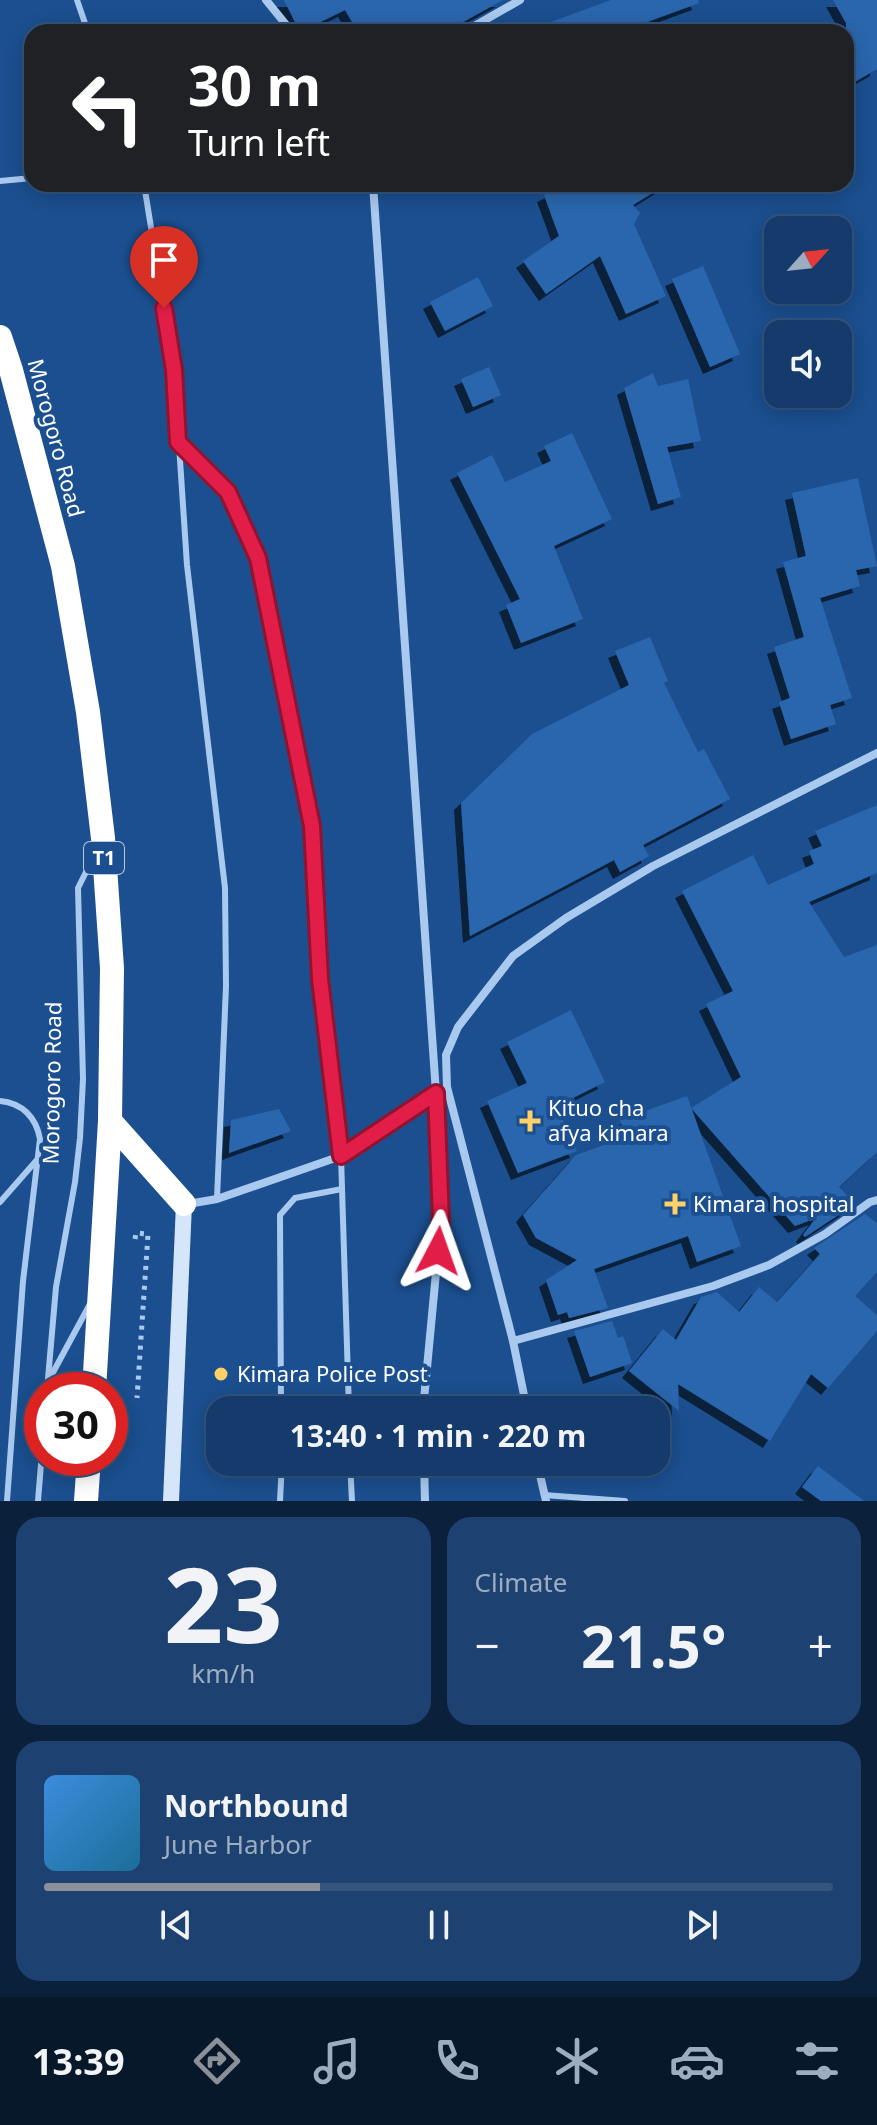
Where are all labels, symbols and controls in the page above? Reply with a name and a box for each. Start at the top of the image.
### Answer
text: 30 m [188,46,321,122]
icon: left [56,56,160,160]
text: Turn left [188,118,330,167]
north arrow [764,216,852,304]
map controls [764,216,852,408]
pin [130,226,198,308]
icon: arrive [142,238,186,282]
button: sound [764,320,852,408]
street label: Morogoro Road [21,355,92,520]
road number: T1 [84,842,124,874]
street label: Morogoro Road [35,1001,67,1165]
place label: Kituo cha afya kimara [548,1092,669,1147]
marker: Kituo cha afya kimara [519,1110,541,1132]
place label: Kimara hospital [693,1188,855,1218]
marker: Kimara hospital [664,1193,686,1215]
position arrow [396,1209,480,1293]
place label: Kimara Police Post [237,1358,428,1388]
marker: Kimara Police Post [212,1365,230,1383]
speed limit sign: 30 [24,1372,128,1476]
text: 13:40 · 1 min · 220 m [290,1415,586,1456]
text: 23 [164,1532,283,1673]
text: Climate [475,1564,567,1600]
text: 21.5° [581,1604,726,1686]
text: − [475,1615,500,1675]
text: + [808,1615,833,1675]
text: km/h [191,1655,255,1691]
text: Northbound [164,1785,349,1826]
text: June Harbor [164,1826,312,1862]
icon: previous [154,1903,198,1947]
icon: pause [417,1903,461,1947]
icon: next [680,1903,724,1947]
icon: directions [189,2033,245,2089]
icon: music [309,2033,365,2089]
icon: phone [429,2033,485,2089]
icon: climate [549,2033,605,2089]
icon: car [669,2033,725,2089]
icon: filters [789,2033,845,2089]
text: 13:39 [32,2037,125,2086]

